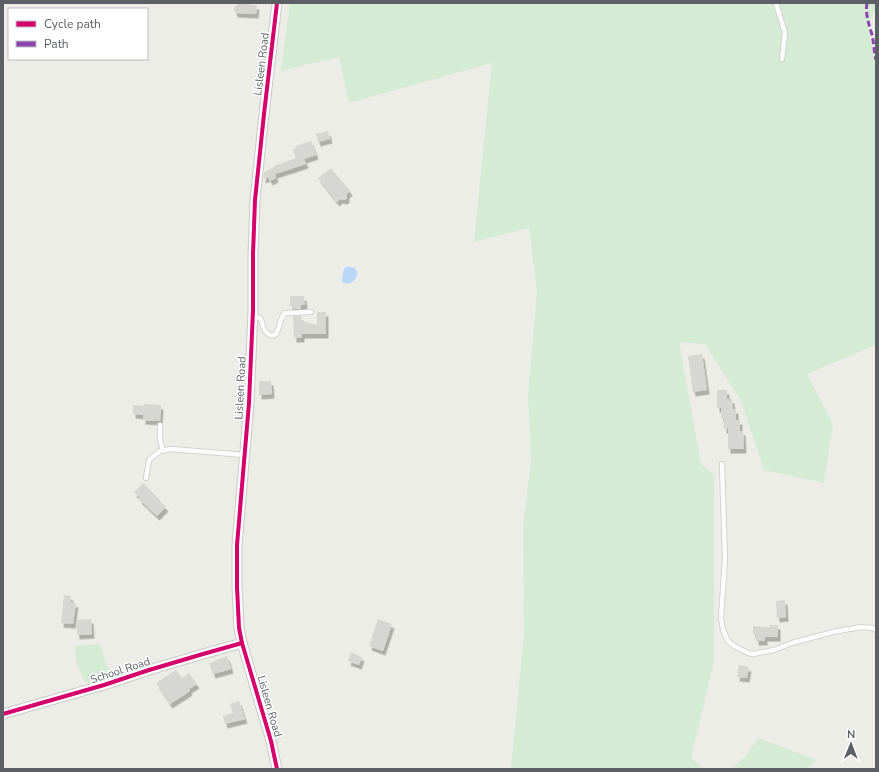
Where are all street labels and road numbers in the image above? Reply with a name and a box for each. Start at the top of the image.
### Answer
street label: Lisleen Road [250,32,273,96]
street label: Lisleen Road [231,356,250,420]
street label: School Road [88,654,152,687]
street label: Lisleen Road [254,674,285,739]

